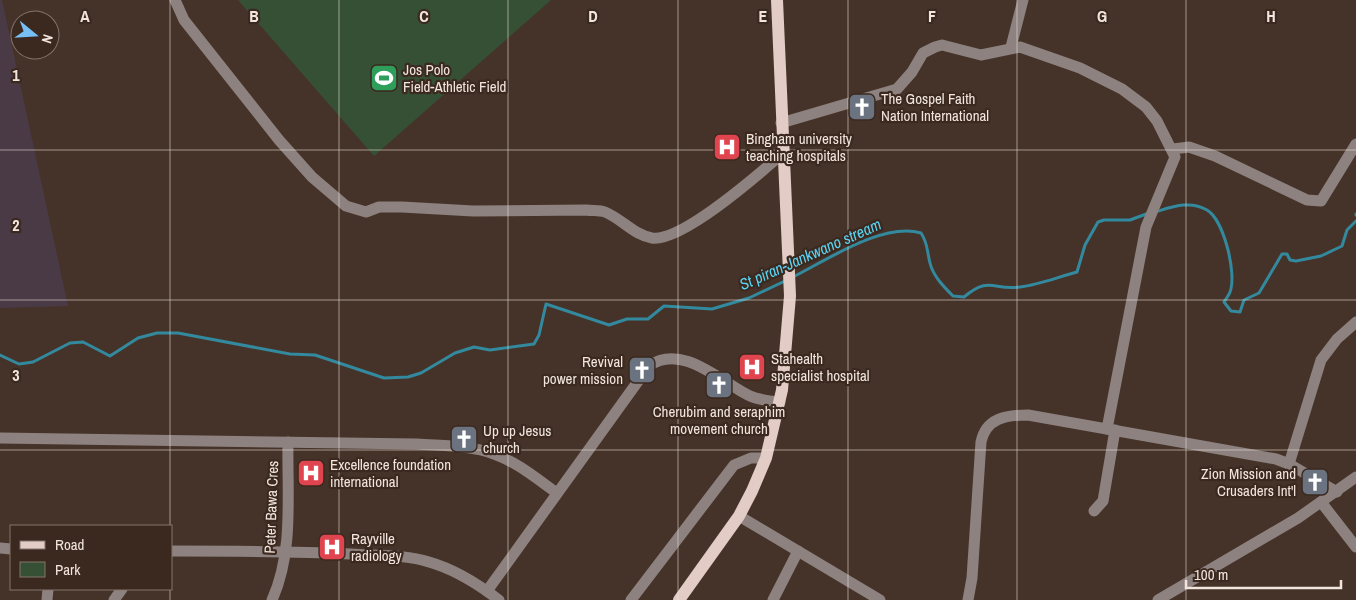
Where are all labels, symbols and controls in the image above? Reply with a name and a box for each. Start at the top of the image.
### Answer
text: A [80,5,90,27]
text: B [249,5,259,27]
text: C [419,5,429,27]
text: D [588,5,598,27]
text: E [759,5,768,27]
text: F [928,5,936,27]
text: G [1097,5,1107,27]
text: H [1266,5,1276,27]
north arrow [10,10,60,60]
text: N [38,32,57,46]
place label: Jos Polo Field-Athletic Field [403,59,506,97]
sports icon: Jos Polo Field-Athletic Field [369,63,399,93]
text: 1 [12,64,20,86]
place label: The Gospel Faith Nation International [881,88,989,126]
church icon: The Gospel Faith Nation International [847,92,877,122]
place label: Bingham university teaching hospitals [746,128,853,166]
hospital icon: Bingham university teaching hospitals [712,132,742,162]
water label: St piran-Jankwano stream [736,213,884,295]
text: 2 [12,214,20,236]
place label: Stahealth specialist hospital [771,348,869,386]
place label: Revival power mission [543,351,623,389]
hospital icon: Stahealth specialist hospital [737,352,767,382]
church icon: Revival power mission [627,355,657,385]
text: 3 [12,364,20,386]
church icon: Cherubim and seraphim movement church [704,370,734,400]
place label: Cherubim and seraphim movement church [653,401,785,439]
place label: Up up Jesus church [483,420,551,458]
church icon: Up up Jesus church [449,424,479,454]
place label: Excellence foundation international [330,454,451,492]
hospital icon: Excellence foundation international [296,458,326,488]
street label: Peter Bawa Cres [259,460,283,554]
place label: Zion Mission and Crusaders Int'l [1201,463,1296,501]
church icon: Zion Mission and Crusaders Int'l [1300,467,1330,497]
legend [10,525,172,590]
place label: Rayville radiology [351,528,402,566]
hospital icon: Rayville radiology [317,532,347,562]
text: Road [55,534,84,555]
scale bar [1186,558,1341,590]
text: Park [55,559,81,580]
text: 100 m [1194,564,1228,585]

